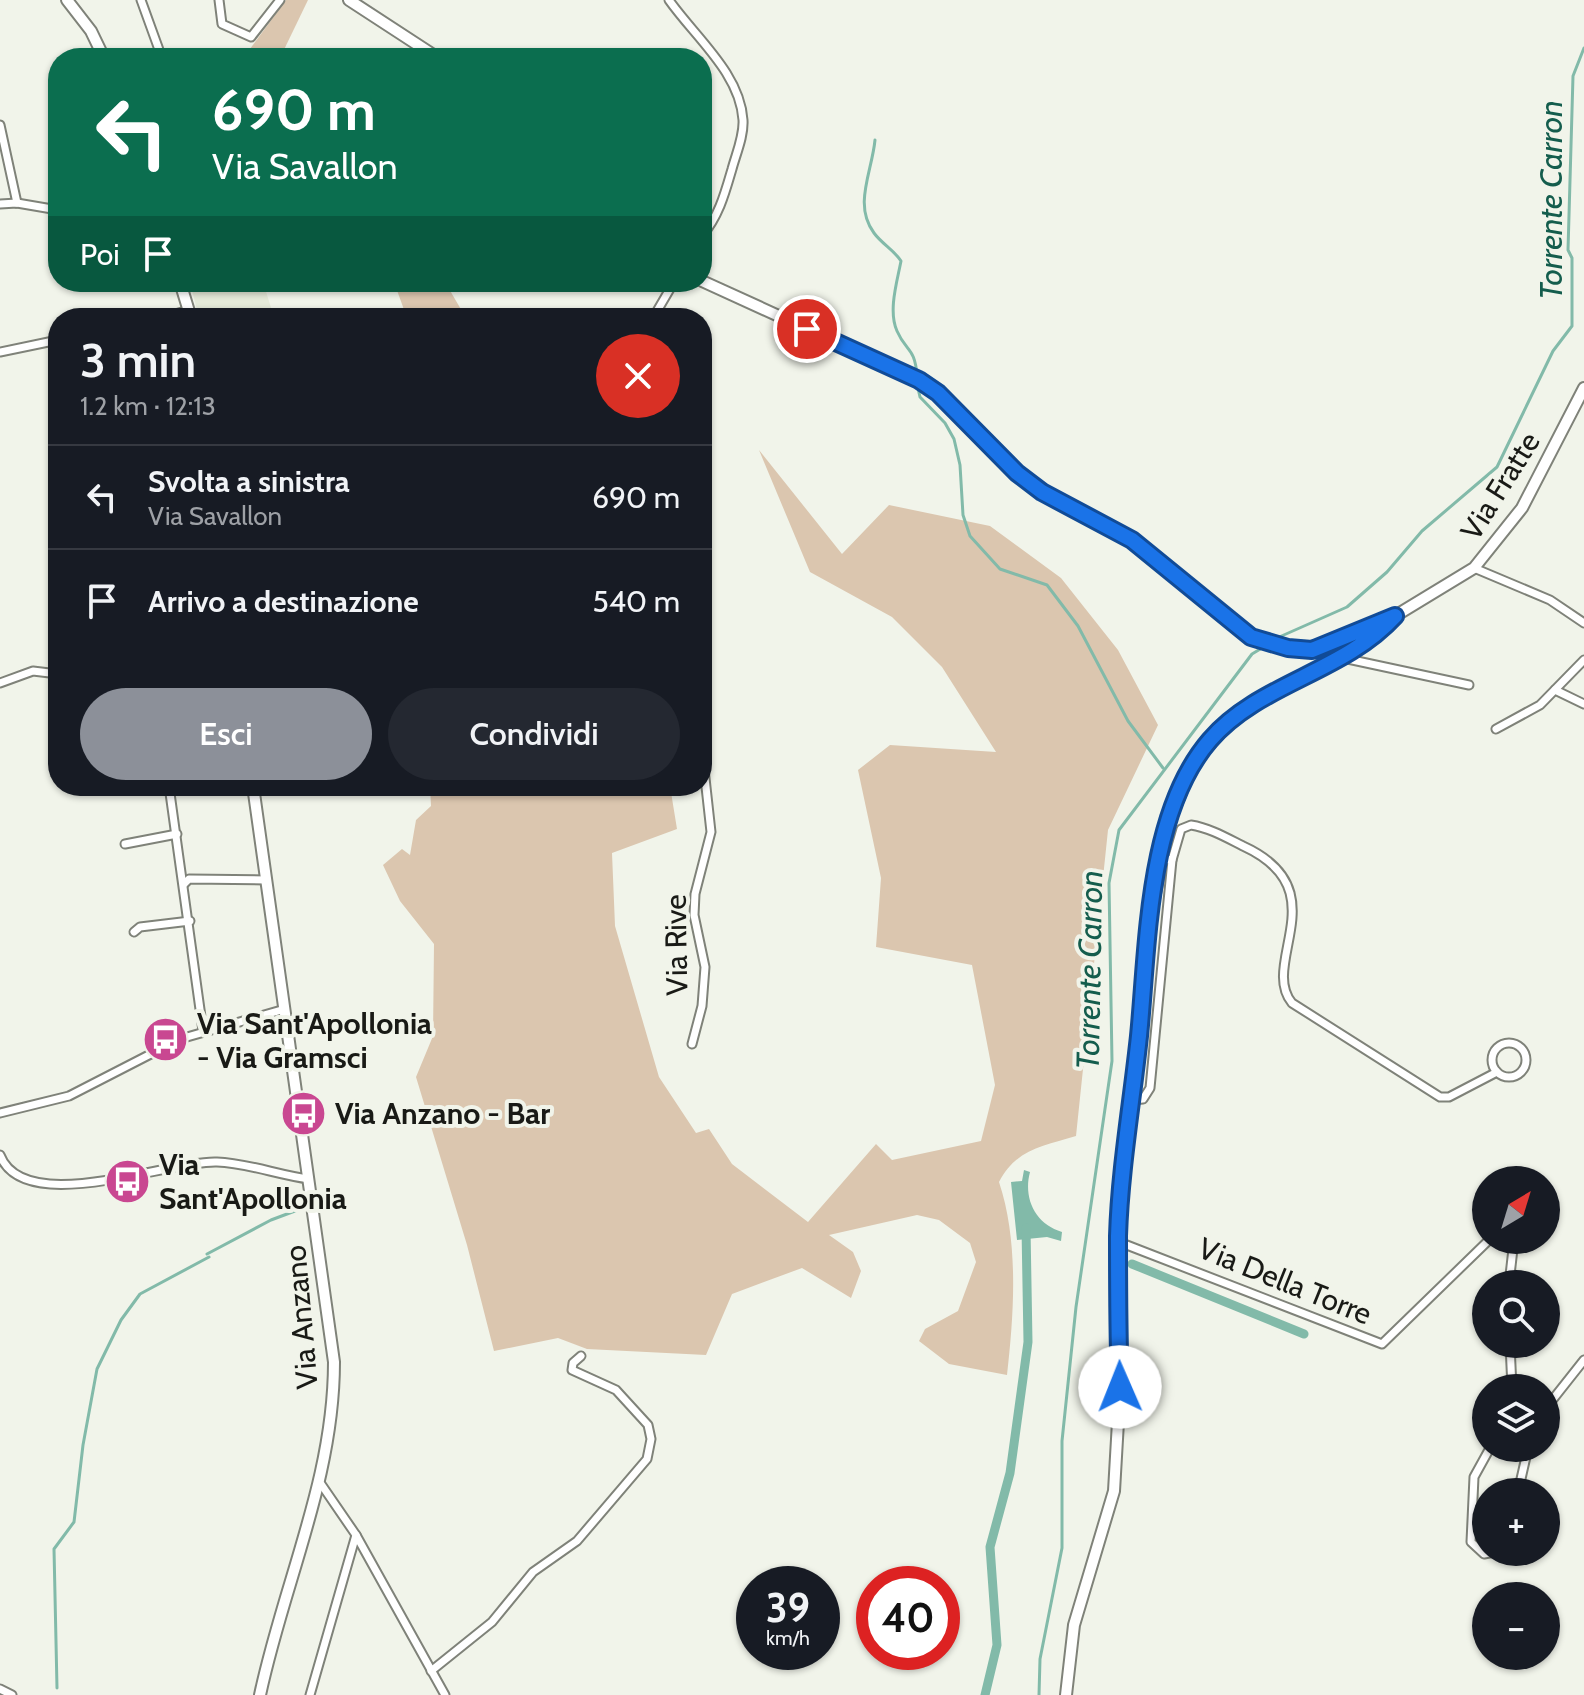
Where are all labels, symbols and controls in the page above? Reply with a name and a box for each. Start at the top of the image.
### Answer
text: 690 m [212,76,376,144]
icon: left [80,80,184,184]
water label: Torrente Carron [1531,100,1570,300]
text: Via Savallon [212,144,398,188]
icon: arrive [136,232,180,276]
text: Poi [80,236,120,273]
pin [773,295,841,363]
icon: arrive [785,307,829,351]
text: 3 min [80,331,196,389]
button: close [596,334,680,418]
text: 1.2 km · 12:13 [80,390,216,422]
street label: Via Fratte [1452,425,1548,547]
text: Svolta a sinistra [148,463,350,500]
icon: left [80,475,124,519]
text: 690 m [592,479,680,516]
text: Via Savallon [148,500,282,532]
icon: arrive [80,579,124,623]
text: Arrivo a destinazione [148,583,419,620]
text: 540 m [592,583,680,620]
button: Esci [80,688,372,780]
button: Condividi [388,688,680,780]
water label: Torrente Carron [1068,870,1110,1070]
street label: Via Rive [657,894,695,996]
place label: Via Sant'Apollonia - Via Gramsci [197,1005,432,1076]
bus stop icon: Via Sant'Apollonia - Via Gramsci [142,1016,190,1064]
bus stop icon: Via Anzano - Bar [280,1089,328,1137]
place label: Via Anzano - Bar [335,1095,550,1132]
place label: Via Sant'Apollonia [159,1146,347,1217]
bus stop icon: Via Sant'Apollonia [104,1157,152,1205]
north arrow [1472,1166,1560,1254]
map controls [1472,1166,1560,1670]
street label: Via Della Torre [1193,1229,1377,1333]
street label: Via Anzano [276,1244,326,1390]
button: search [1472,1270,1560,1358]
position arrow [1078,1345,1162,1429]
button: layers [1472,1374,1560,1462]
button: + [1472,1478,1560,1566]
speed limit sign: 40 [856,1566,960,1670]
button: − [1472,1582,1560,1670]
text: 39 [766,1583,810,1632]
text: km/h [766,1626,810,1650]

